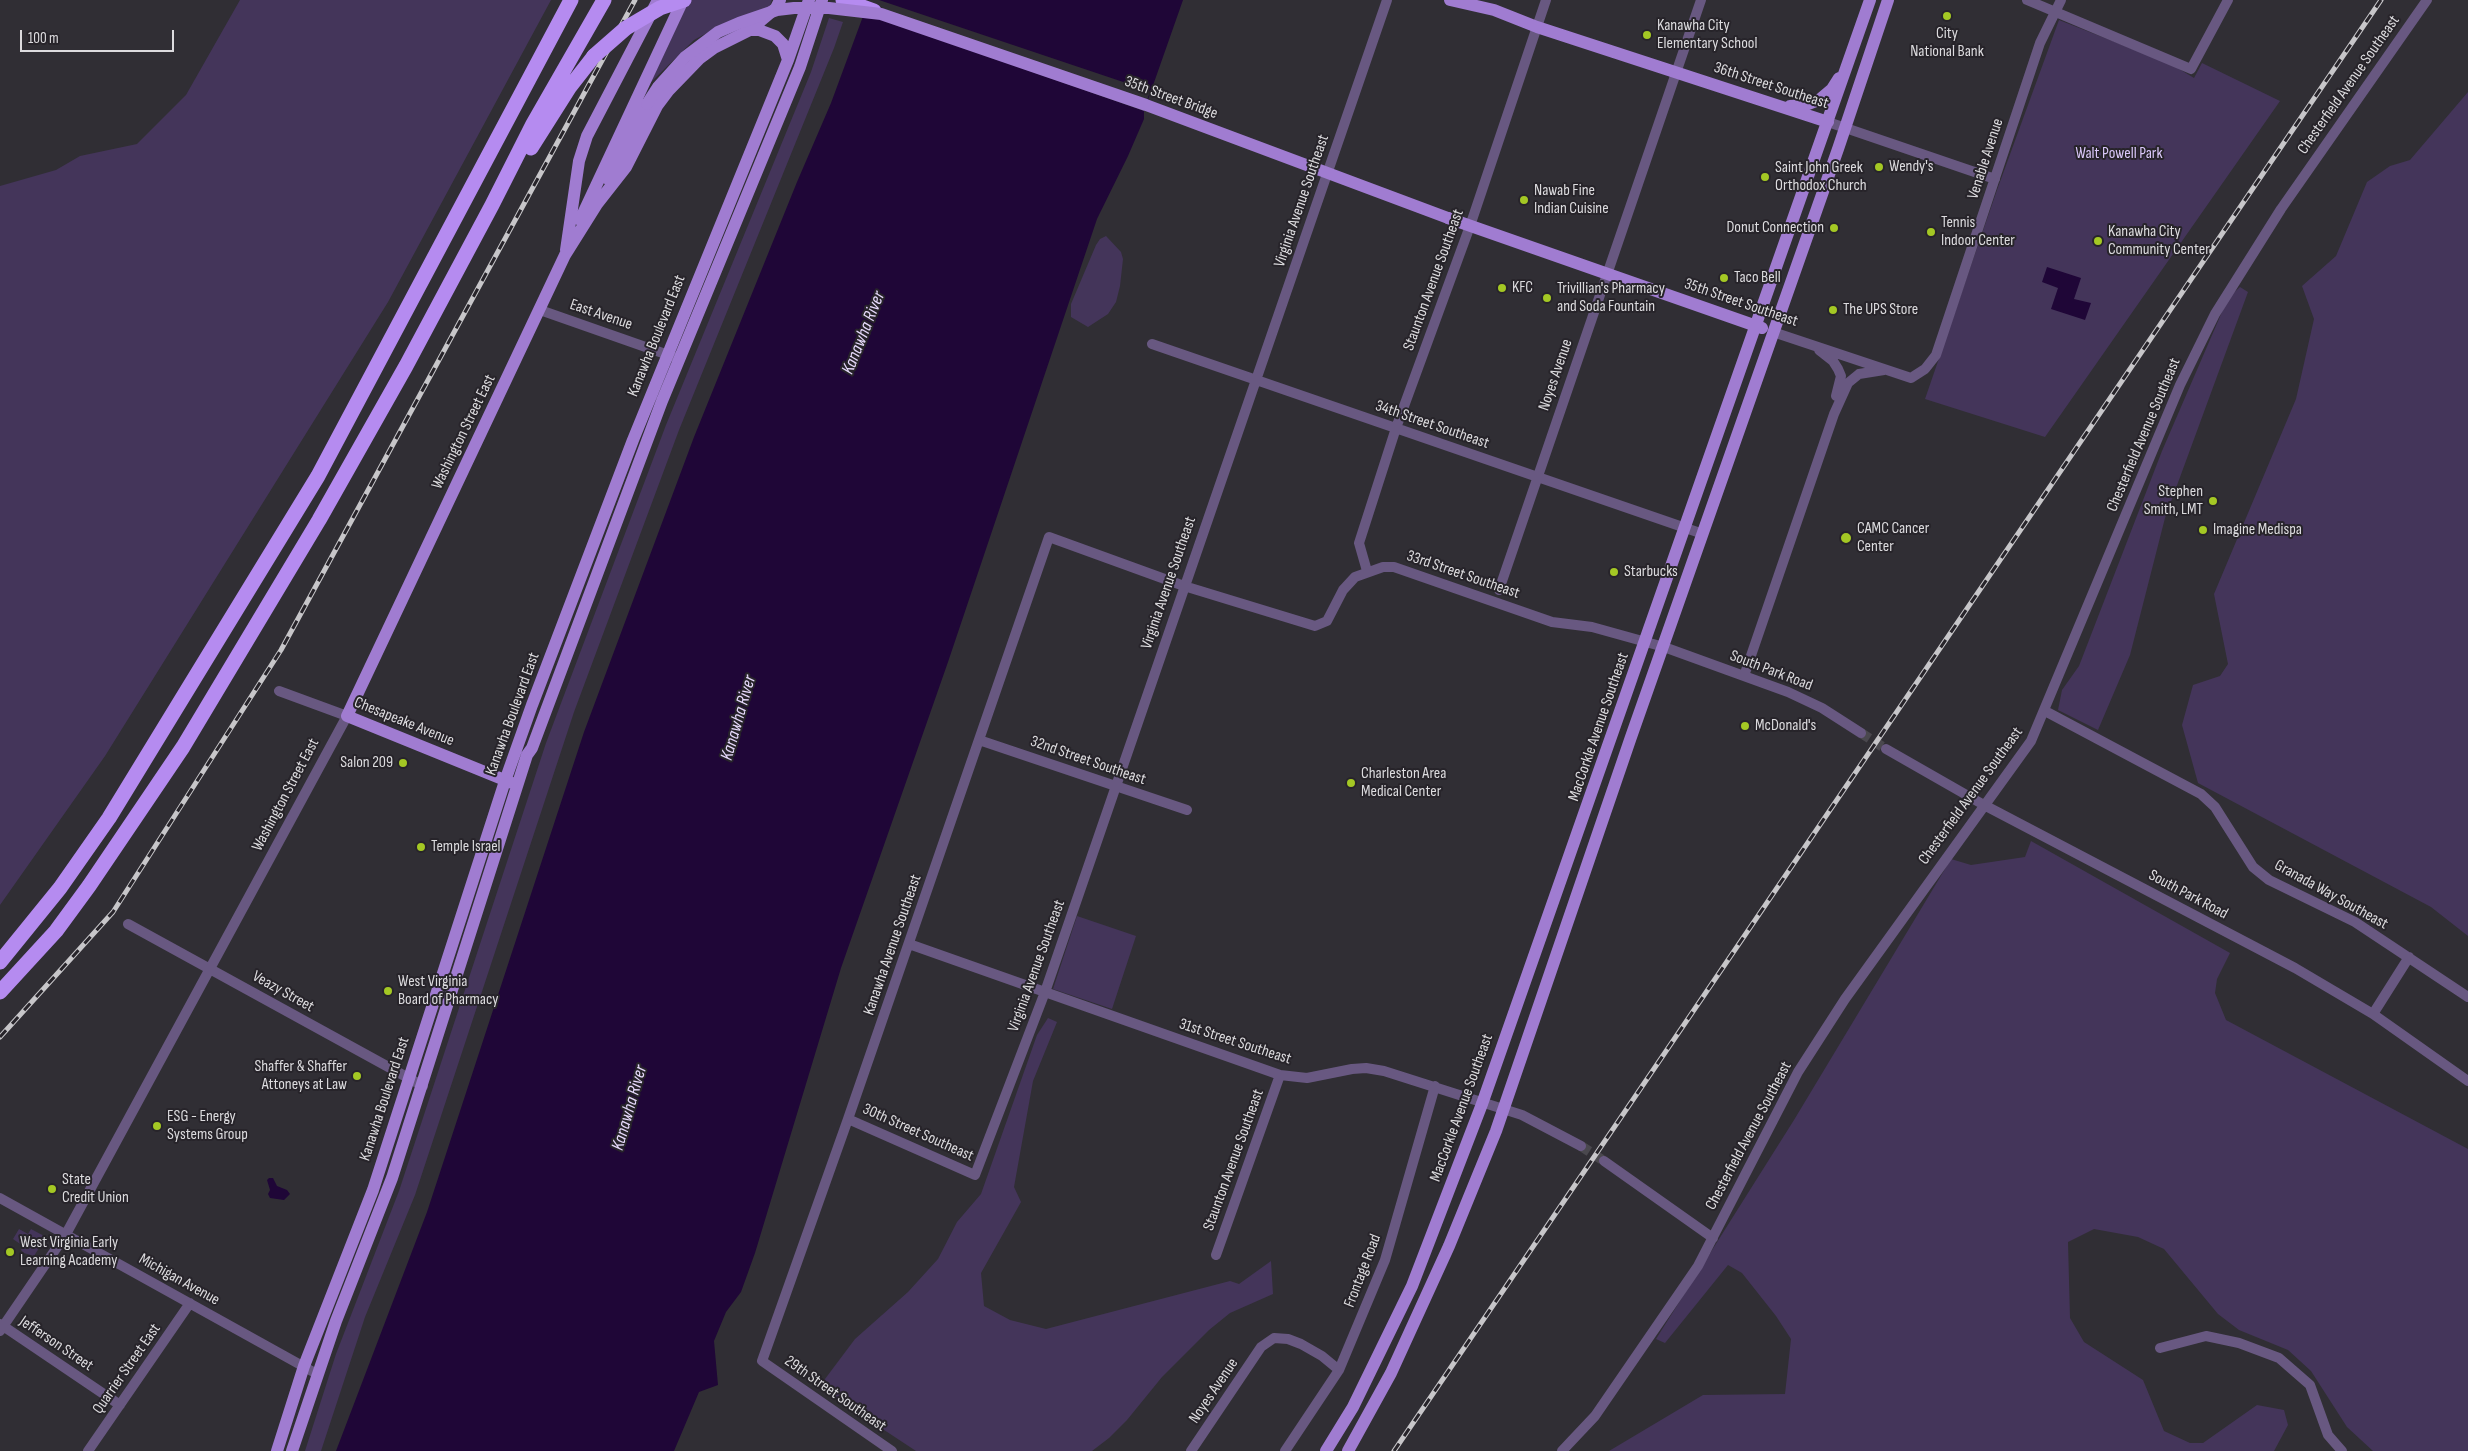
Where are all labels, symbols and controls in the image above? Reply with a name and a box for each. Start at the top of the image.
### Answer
marker: City National Bank [1941,10,1953,22]
street label: Chesterfield Avenue Southeast [2294,12,2404,158]
place label: Kanawha City Elementary School [1657,16,1757,54]
scale bar [22,20,176,52]
place label: City National Bank [1910,24,1984,62]
text: 100 m [28,29,59,48]
marker: Kanawha City Elementary School [1641,29,1653,41]
street label: 36th Street Southeast [1711,58,1831,114]
street label: 35th Street Bridge [1122,72,1220,124]
street label: Venable Avenue [1964,116,2008,202]
street label: Virginia Avenue Southeast [1270,132,1334,270]
park label: Walt Powell Park [2075,144,2163,164]
place label: Wendy's [1889,157,1934,177]
place label: Saint John Greek Orthodox Church [1775,158,1867,196]
marker: Wendy's [1873,161,1885,173]
marker: Saint John Greek Orthodox Church [1759,171,1771,183]
place label: Nawab Fine Indian Cuisine [1534,181,1609,219]
marker: Nawab Fine Indian Cuisine [1518,194,1530,206]
street label: Staunton Avenue Southeast [1399,207,1469,353]
place label: Tennis Indoor Center [1941,213,2015,251]
place label: Donut Connection [1726,218,1824,238]
marker: Donut Connection [1828,222,1840,234]
place label: Kanawha City Community Center [2108,222,2210,260]
marker: Tennis Indoor Center [1925,226,1937,238]
marker: Kanawha City Community Center [2092,235,2104,247]
place label: Taco Bell [1734,268,1781,288]
street label: Kanawha Boulevard East [624,272,690,400]
marker: Taco Bell [1718,272,1730,284]
street label: 35th Street Southeast [1682,275,1800,331]
place label: KFC [1512,278,1533,298]
place label: Trivillian's Pharmacy and Soda Fountain [1557,279,1665,317]
marker: KFC [1496,282,1508,294]
water label: Kanawha River [838,288,890,378]
marker: Trivillian's Pharmacy and Soda Fountain [1541,292,1553,304]
street label: East Avenue [567,295,635,335]
place label: The UPS Store [1843,300,1918,320]
marker: The UPS Store [1827,304,1839,316]
street label: Noyes Avenue [1535,337,1577,413]
street label: Chesterfield Avenue Southeast [2103,355,2185,515]
street label: Washington Street East [428,372,500,492]
street label: 34th Street Southeast [1373,397,1491,453]
place label: Stephen Smith, LMT [2144,482,2203,520]
marker: Stephen Smith, LMT [2207,495,2219,507]
street label: Virginia Avenue Southeast [1137,514,1201,652]
place label: CAMC Cancer Center [1857,519,1929,557]
place label: Imagine Medispa [2213,520,2302,540]
marker: Imagine Medispa [2197,524,2209,536]
marker: CAMC Cancer Center [1839,531,1853,545]
street label: 33rd Street Southeast [1404,547,1522,603]
place label: Starbucks [1624,562,1678,582]
marker: Starbucks [1608,566,1620,578]
street label: South Park Road [1727,646,1815,696]
street label: Kanawha Boulevard East [482,650,544,778]
street label: MacCorkle Avenue Southeast [1565,650,1633,804]
water label: Kanawha River [717,673,761,763]
street label: Chesapeake Avenue [351,693,457,751]
place label: McDonald's [1755,716,1816,736]
marker: McDonald's [1739,720,1751,732]
street label: Chesterfield Avenue Southeast [1915,724,2027,868]
street label: 32nd Street Southeast [1028,732,1148,790]
street label: Washington Street East [248,735,324,855]
place label: Salon 209 [340,753,393,773]
marker: Salon 209 [397,757,409,769]
place label: Charleston Area Medical Center [1361,764,1446,802]
marker: Charleston Area Medical Center [1345,777,1357,789]
place label: Temple Israel [431,837,501,857]
marker: Temple Israel [415,841,427,853]
street label: Granada Way Southeast [2271,856,2391,934]
street label: South Park Road [2145,866,2231,924]
street label: Kanawha Avenue Southeast [860,872,926,1018]
street label: Virginia Avenue Southeast [1004,897,1070,1035]
street label: Veazy Street [249,967,317,1017]
place label: West Virginia Board of Pharmacy [398,972,498,1010]
marker: West Virginia Board of Pharmacy [382,985,394,997]
street label: 31st Street Southeast [1176,1015,1294,1069]
street label: MacCorkle Avenue Southeast [1426,1032,1498,1184]
street label: Kanawha Boulevard East [356,1035,414,1163]
place label: Shaffer & Shaffer Attoneys at Law [254,1057,347,1095]
street label: Chesterfield Avenue Southeast [1702,1059,1796,1213]
water label: Kanawha River [608,1063,652,1153]
marker: Shaffer & Shaffer Attoneys at Law [351,1070,363,1082]
street label: Staunton Avenue Southeast [1199,1087,1269,1233]
street label: 30th Street Southeast [859,1100,977,1166]
place label: ESG - Energy Systems Group [167,1107,248,1145]
marker: ESG - Energy Systems Group [151,1120,163,1132]
place label: State Credit Union [62,1170,129,1208]
marker: State Credit Union [46,1183,58,1195]
street label: Frontage Road [1340,1232,1386,1310]
place label: West Virginia Early Learning Academy [20,1233,118,1271]
marker: West Virginia Early Learning Academy [4,1246,16,1258]
street label: Michigan Avenue [135,1250,223,1310]
street label: Jefferson Street [15,1312,97,1376]
street label: Quarrier Street East [89,1320,165,1418]
street label: 29th Street Southeast [781,1352,889,1436]
street label: Noyes Avenue [1185,1355,1243,1427]

